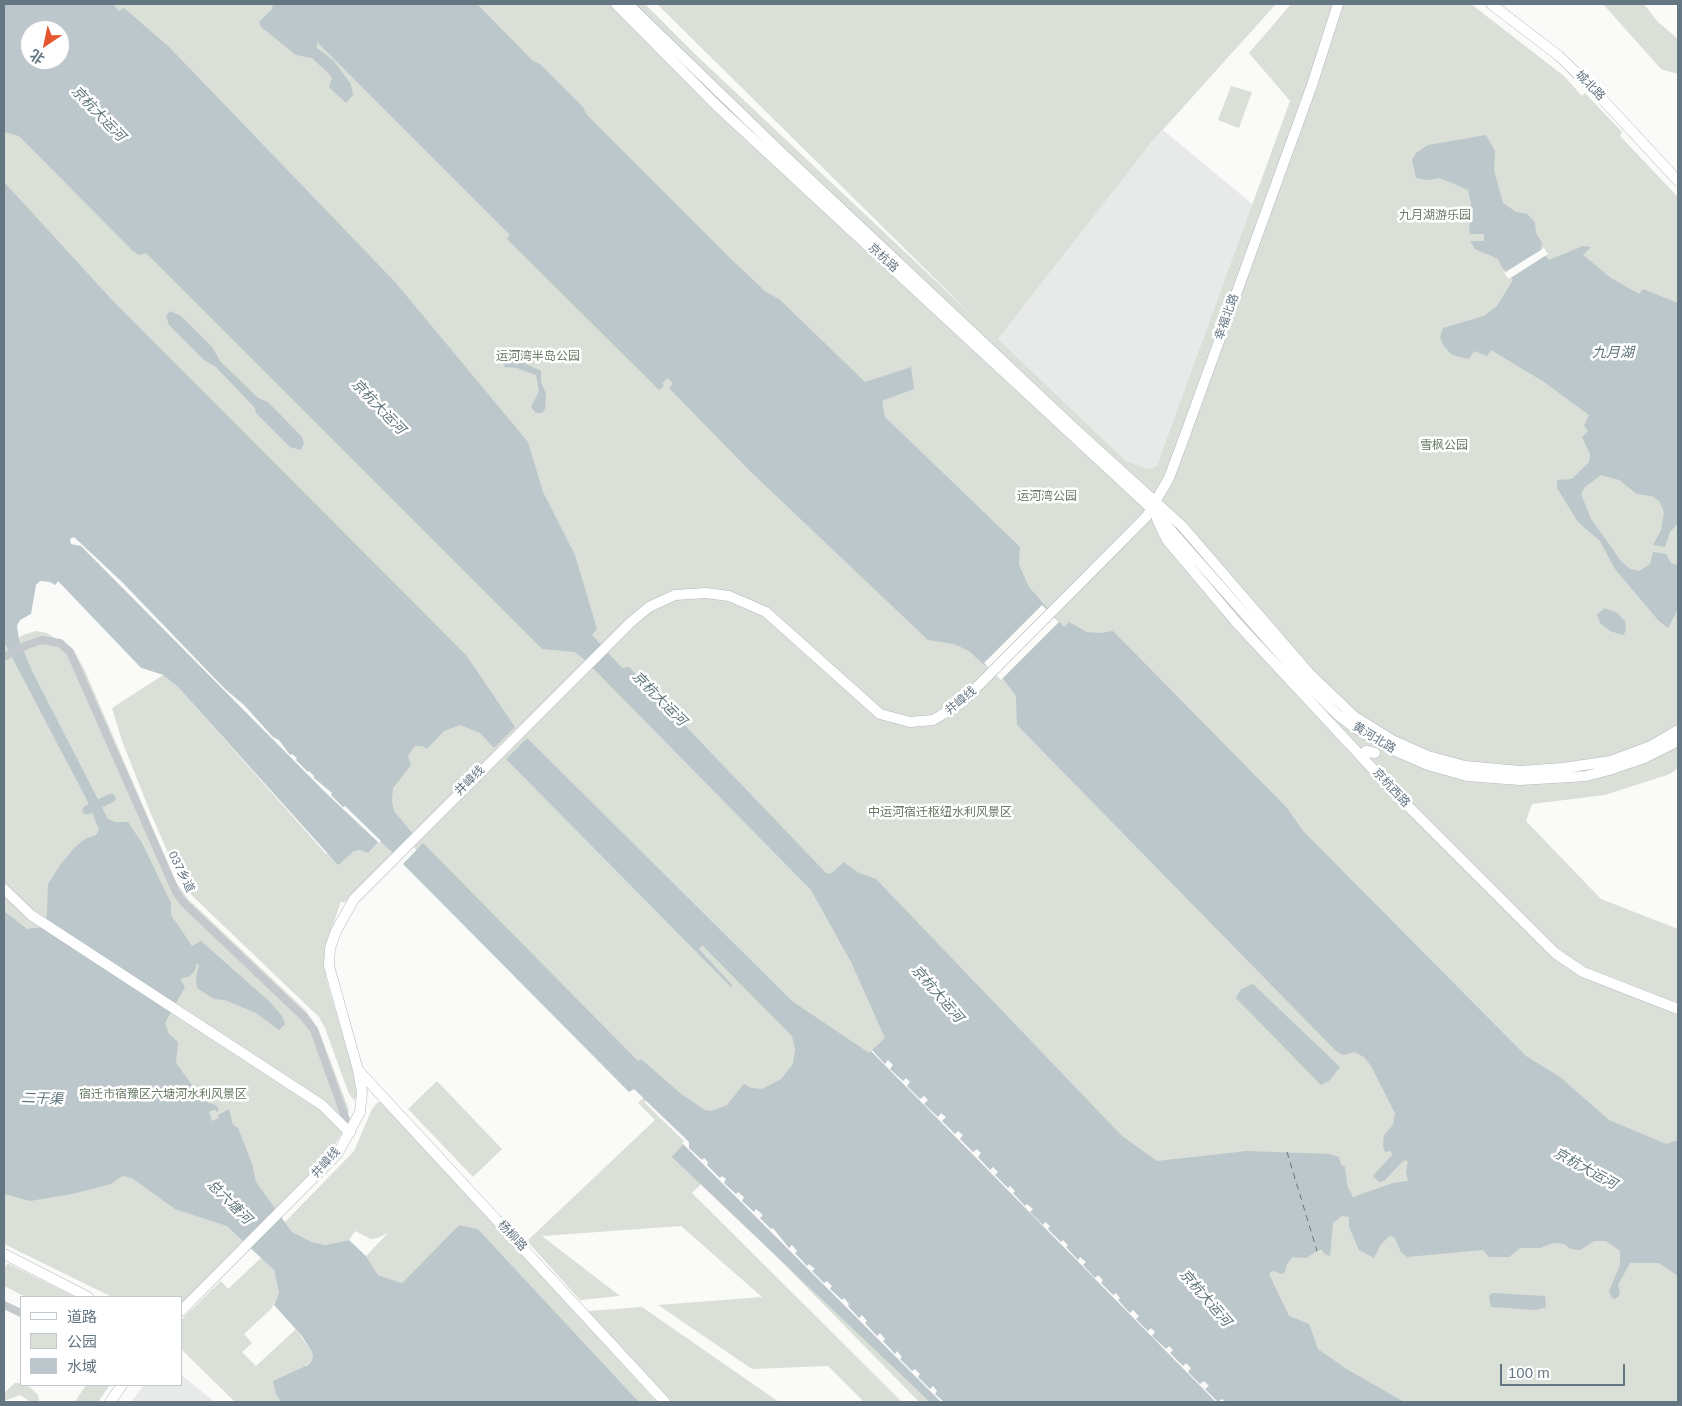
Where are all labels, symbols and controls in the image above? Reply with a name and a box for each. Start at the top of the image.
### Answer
north arrow [20,20,70,70]
text: 北 [27,46,47,67]
street label: 城北路 [1572,68,1608,104]
water label: 京杭大运河 [68,83,128,145]
park label: 九月湖游乐园 [1399,209,1471,223]
street label: 京杭路 [865,240,901,276]
street label: 幸福北路 [1212,292,1242,342]
water label: 九月湖 [1592,345,1634,361]
park label: 运河湾半岛公园 [496,350,580,364]
water label: 京杭大运河 [348,376,408,438]
park label: 雪枫公园 [1420,439,1468,453]
park label: 运河湾公园 [1017,490,1077,504]
water label: 京杭大运河 [628,668,690,730]
street label: 井嶂线 [943,684,979,718]
street label: 黄河北路 [1350,719,1398,757]
street label: 井嶂线 [452,763,488,799]
street label: 京杭西路 [1369,766,1413,810]
park label: 中运河宿迁枢纽水利风景区 [868,806,1012,820]
street label: 037乡道 [165,849,197,895]
water label: 京杭大运河 [908,962,966,1026]
park label: 宿迁市宿豫区六塘河水利风景区 [79,1088,247,1102]
water label: 二干渠 [21,1090,63,1108]
street label: 井嶂线 [309,1145,343,1181]
water label: 京杭大运河 [1550,1145,1620,1193]
water label: 总六塘河 [203,1176,255,1228]
street label: 杨柳路 [494,1218,530,1254]
water label: 京杭大运河 [1176,1266,1234,1330]
legend [20,1296,182,1386]
text: 道路 [67,1308,97,1325]
text: 公园 [67,1333,97,1350]
scale bar [1502,1354,1627,1386]
text: 水域 [67,1358,97,1375]
text: 100 m [1508,1364,1550,1381]

